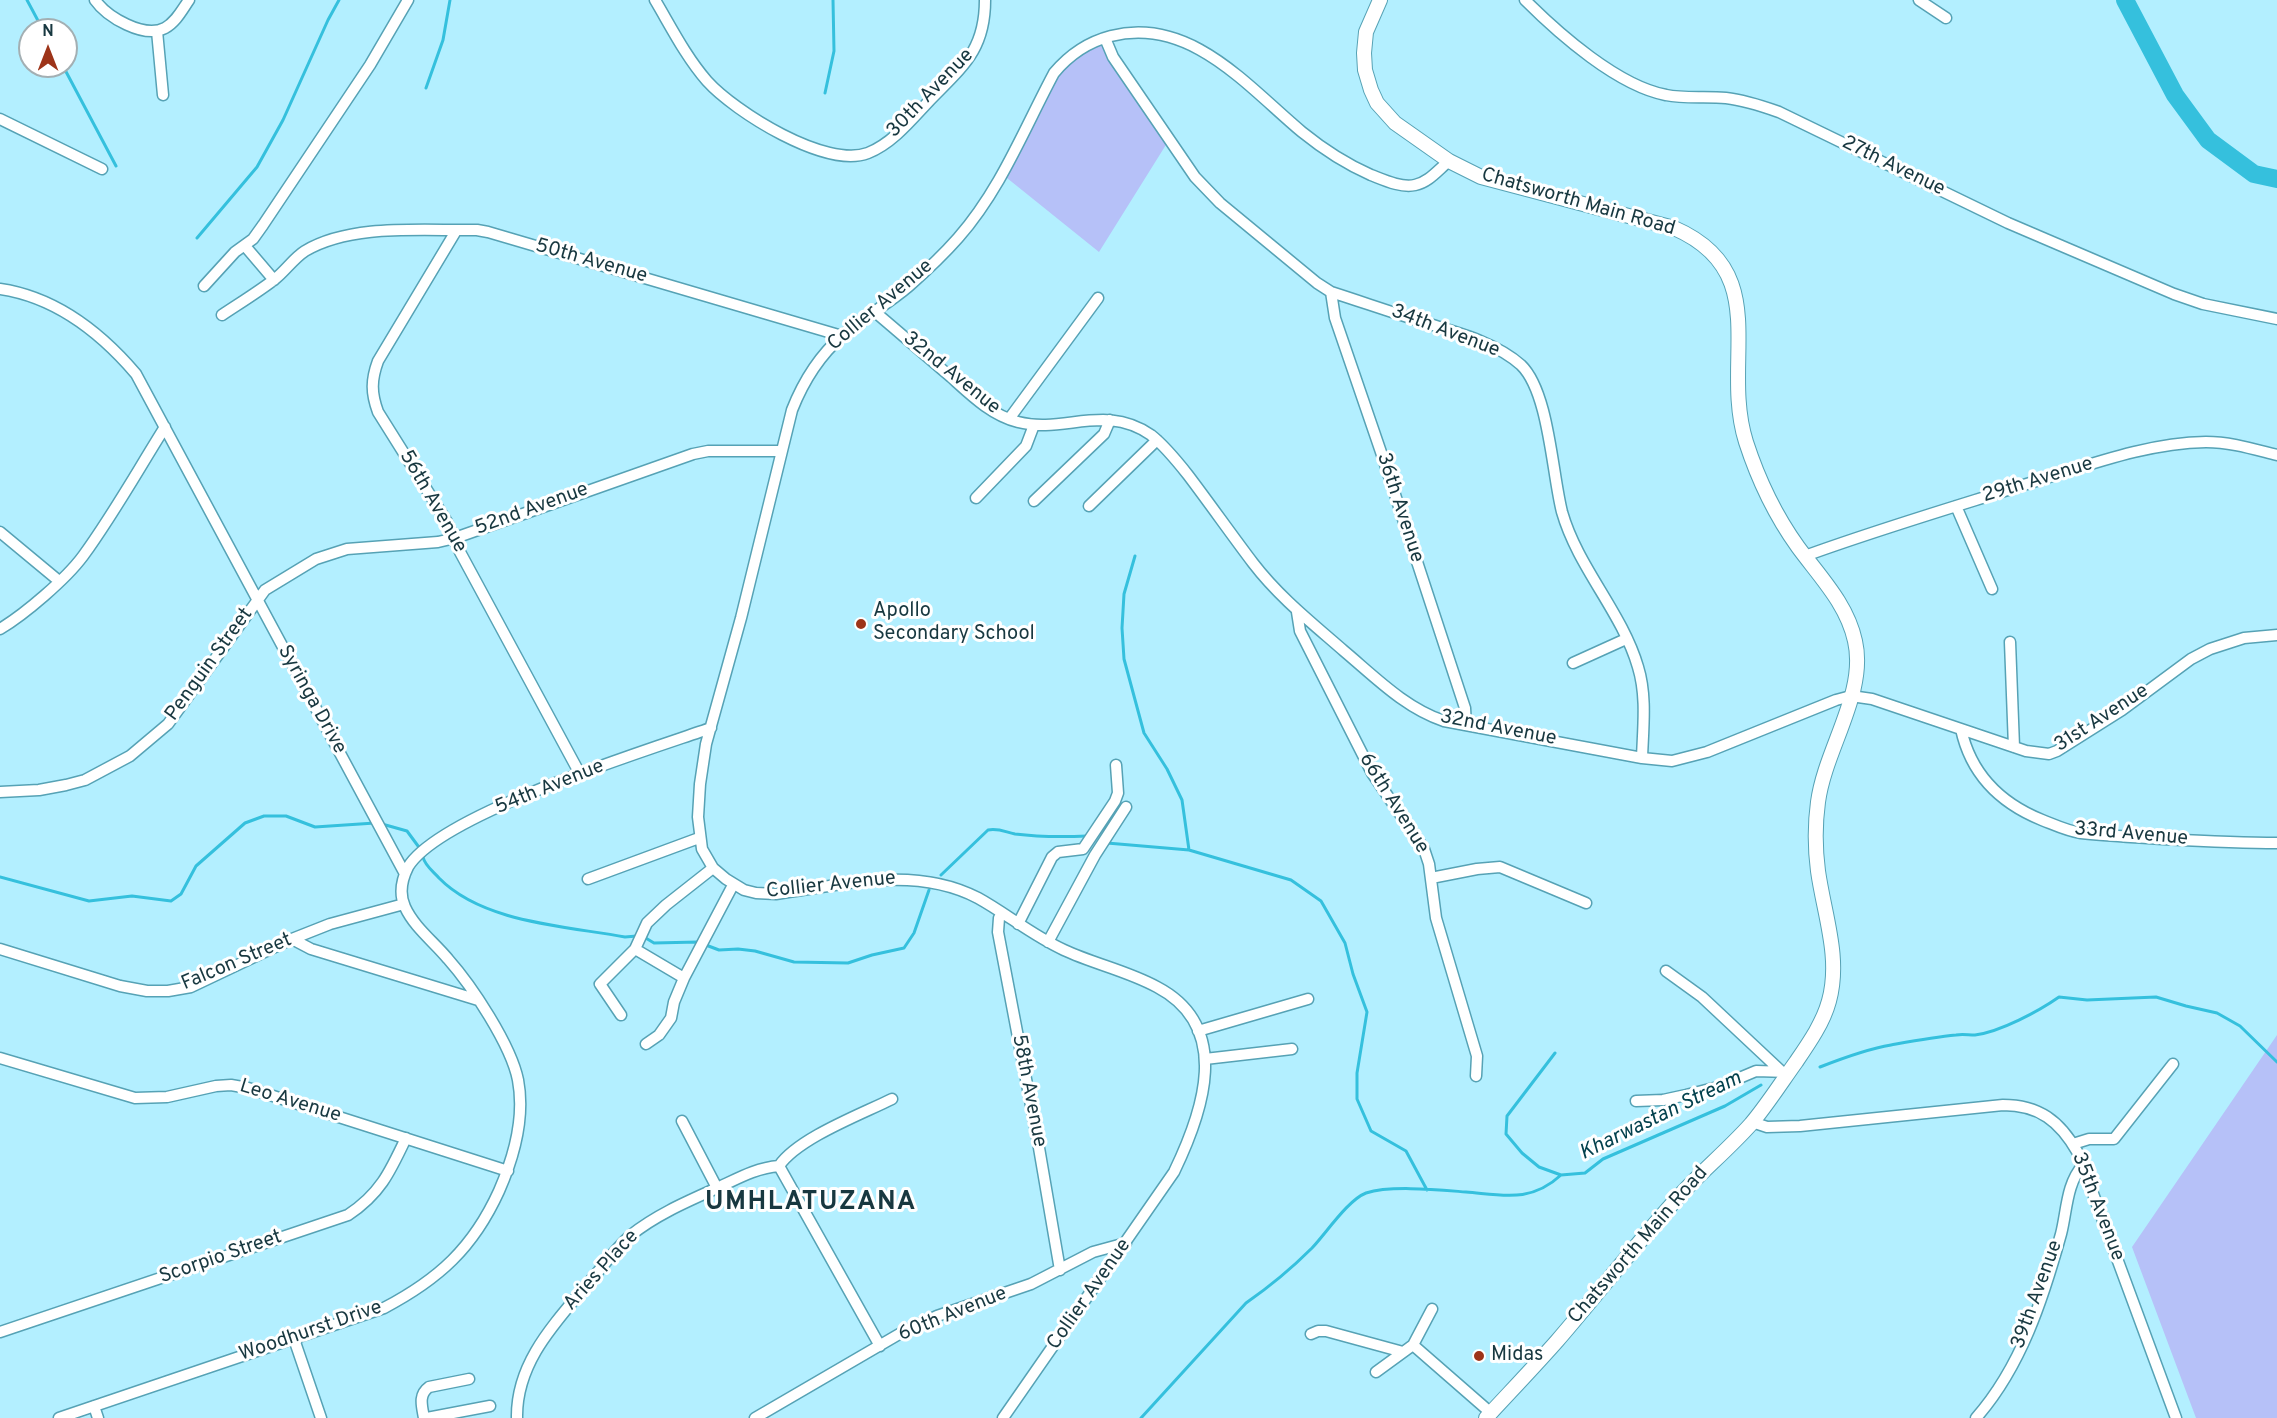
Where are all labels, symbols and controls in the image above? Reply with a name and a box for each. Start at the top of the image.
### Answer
north arrow [18,18,78,78]
text: N [42,22,54,42]
street label: 30th Avenue [883,44,979,144]
street label: 27th Avenue [1837,132,1949,202]
street label: Chatsworth Main Road [1478,164,1678,242]
street label: 50th Avenue [532,235,650,289]
street label: Collier Avenue [823,255,939,357]
street label: 34th Avenue [1387,300,1503,364]
street label: 32nd Avenue [898,327,1004,421]
street label: 56th Avenue [393,446,471,558]
street label: 36th Avenue [1370,450,1428,566]
street label: 29th Avenue [1980,453,2096,509]
street label: 52nd Avenue [472,478,592,542]
place label: Apollo Secondary School [873,600,1035,647]
street label: Penguin Street [161,604,259,726]
marker: Apollo Secondary School [854,617,868,631]
street label: Syringa Drive [271,641,351,759]
street label: 31st Avenue [2050,680,2154,758]
street label: 32nd Avenue [1438,706,1558,752]
street label: 66th Avenue [1353,749,1433,859]
street label: 54th Avenue [492,755,608,821]
street label: 33rd Avenue [2073,818,2189,852]
street label: Collier Avenue [765,867,897,905]
street label: Falcon Street [178,929,296,997]
street label: 58th Avenue [1005,1033,1051,1149]
water label: Kharwastan Stream [1576,1067,1746,1167]
street label: Leo Avenue [236,1075,344,1129]
street label: 35th Avenue [2065,1149,2129,1265]
street label: Chatsworth Main Road [1564,1162,1714,1330]
district label: UMHLATUZANA [705,1188,917,1220]
street label: Scorpio Street [157,1226,285,1290]
street label: Aries Place [559,1226,645,1316]
street label: Collier Avenue [1043,1235,1137,1355]
street label: 39th Avenue [2007,1238,2069,1352]
street label: 60th Avenue [895,1282,1011,1348]
street label: Woodhurst Drive [236,1296,386,1368]
place label: Midas [1491,1344,1543,1368]
marker: Midas [1472,1349,1486,1363]

